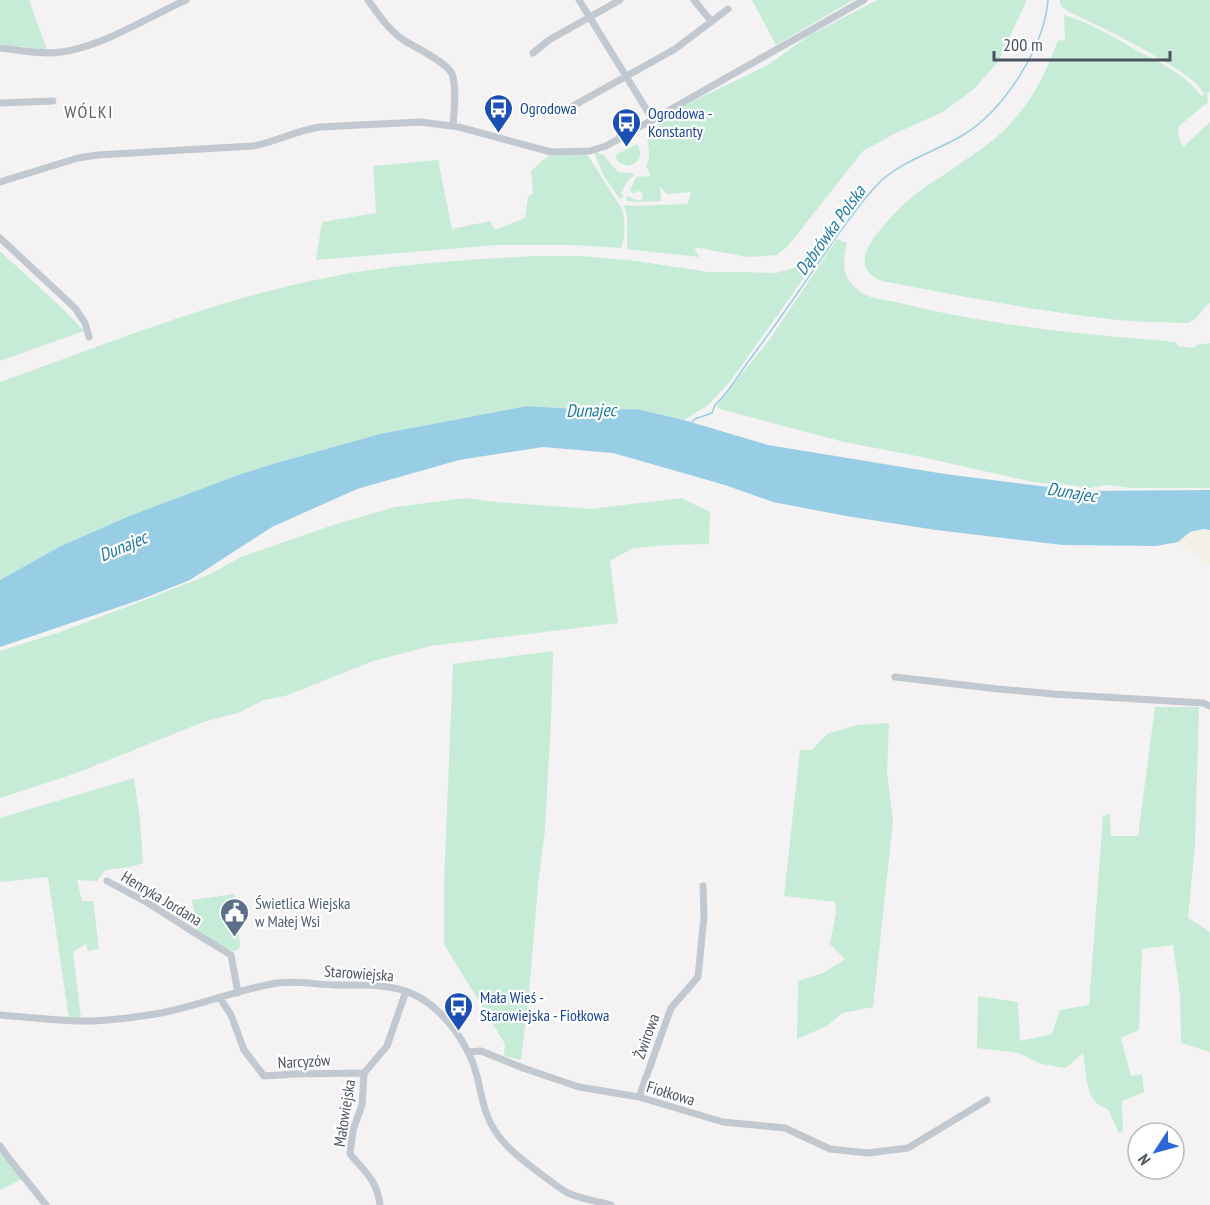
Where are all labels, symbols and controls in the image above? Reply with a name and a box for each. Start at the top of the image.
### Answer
scale bar [994,24,1170,62]
text: 200 m [1003,33,1043,56]
bus stop icon: Ogrodowa [483,92,515,134]
place label: Ogrodowa [520,98,577,118]
district label: WÓLKI [64,100,114,123]
place label: Ogrodowa - Konstanty [648,103,712,141]
bus stop icon: Ogrodowa - Konstanty [611,106,643,148]
water label: Dąbrówka Polska [790,180,871,279]
water label: Dunajec [566,398,619,422]
water label: Dunajec [1046,477,1101,508]
water label: Dunajec [96,525,153,566]
street label: Henryka Jordana [118,866,206,930]
place label: Świetlica Wiejska w Małej Wsi [255,893,351,931]
public building icon: Świetlica Wiejska w Małej Wsi [218,896,250,938]
street label: Starowiejska [323,961,395,985]
place label: Mała Wieś - Starowiejska - Fiołkowa [480,987,609,1025]
bus stop icon: Mała Wieś - Starowiejska - Fiołkowa [443,990,475,1032]
street label: Żwirowa [629,1011,663,1061]
street label: Narcyzów [277,1050,331,1072]
street label: Fiołkowa [644,1076,698,1110]
street label: Małowiejska [329,1078,359,1148]
north arrow [1126,1121,1186,1181]
text: N [1133,1150,1154,1169]

